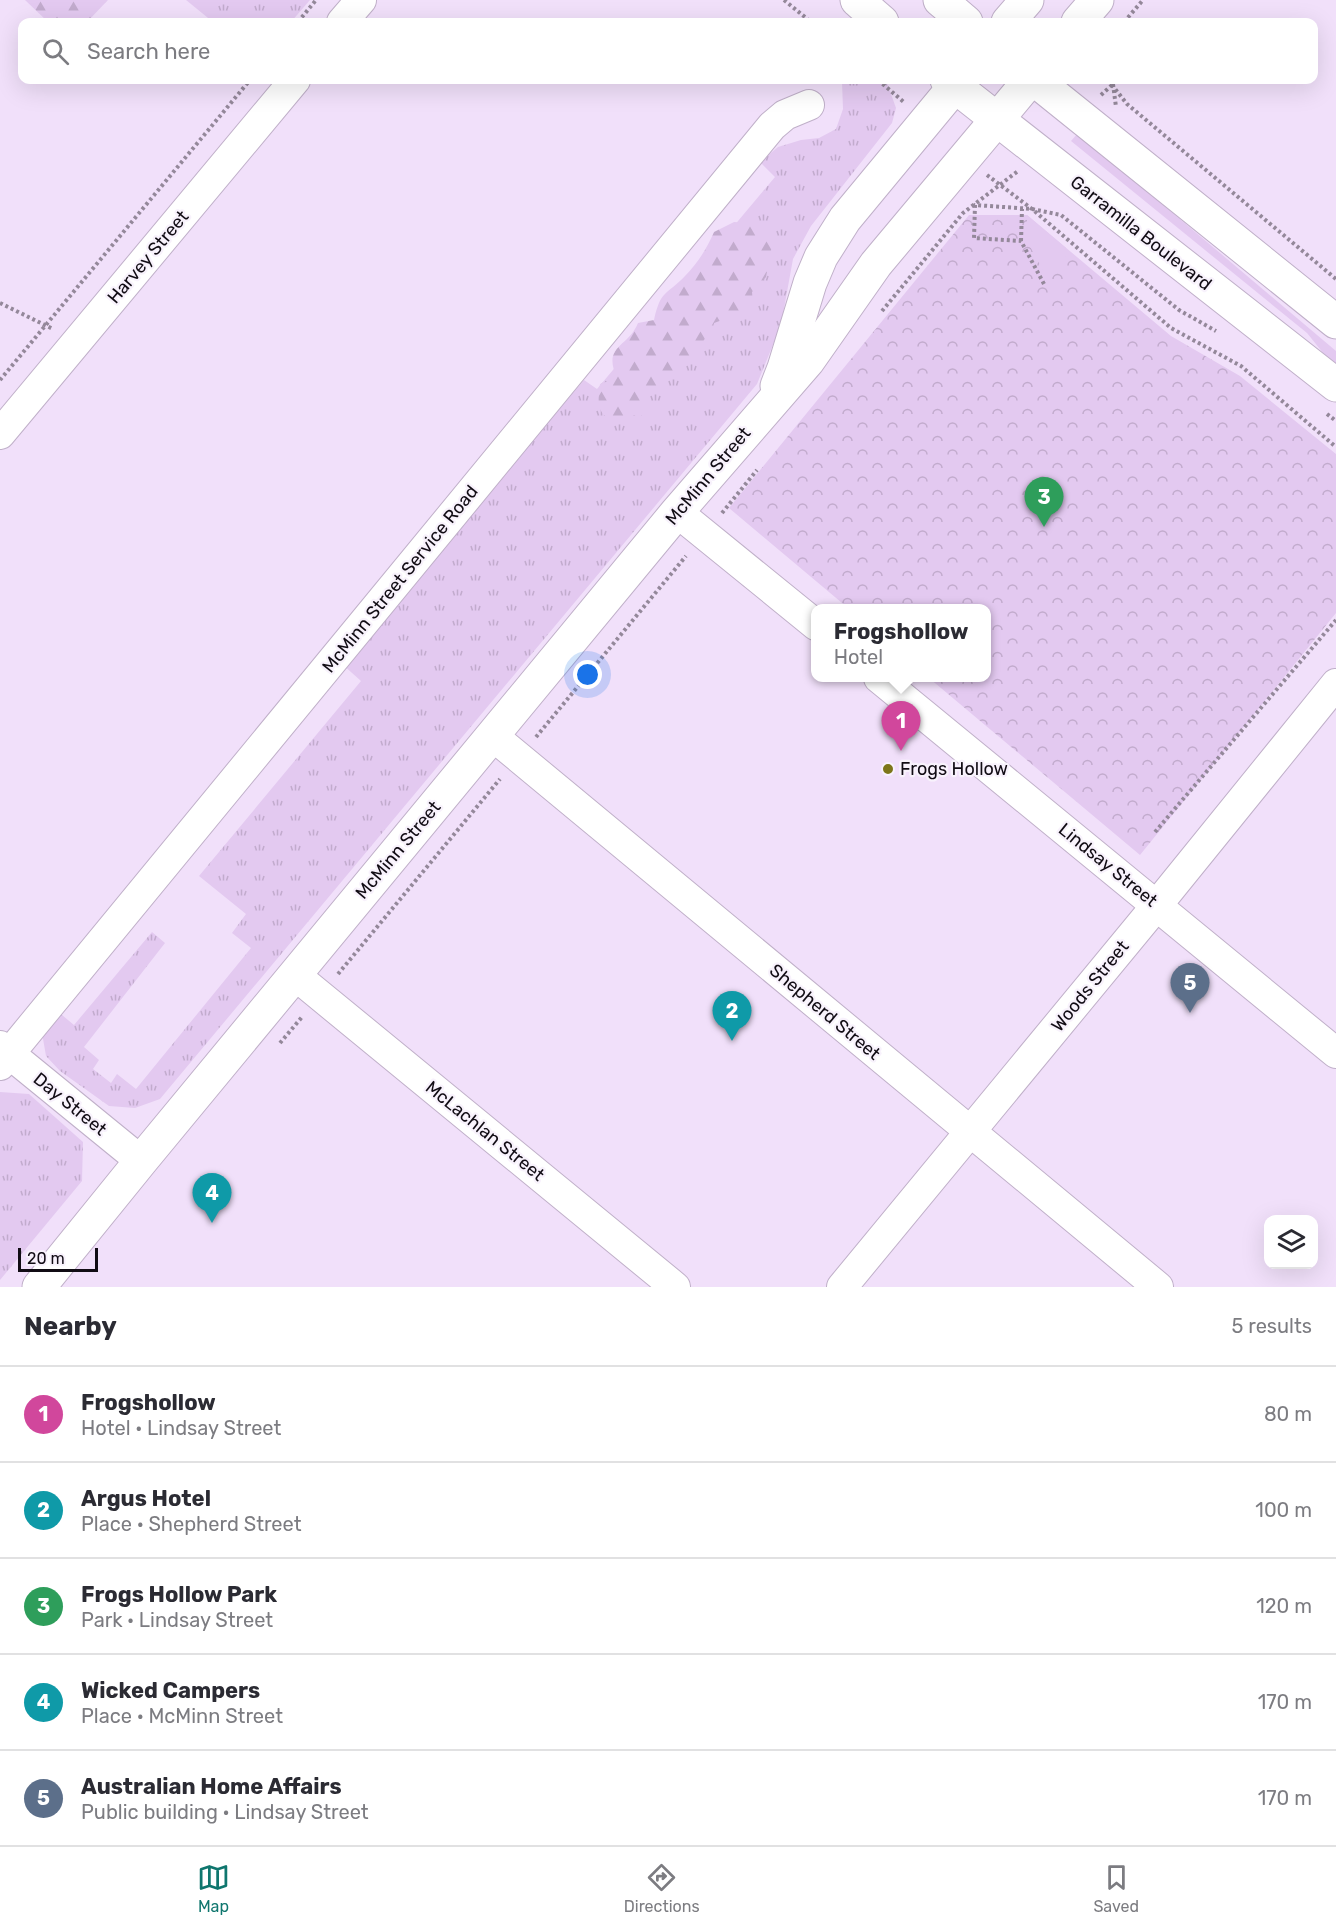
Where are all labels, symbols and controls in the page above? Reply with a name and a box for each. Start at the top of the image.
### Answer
search box [18,18,1318,84]
icon: search [39,35,72,68]
text: Search here [87,38,210,65]
street label: Garramilla Boulevard [1066,171,1216,295]
street label: Harvey Street [103,206,193,308]
street label: McMinn Street [661,423,755,529]
pin: 3 [1024,478,1064,527]
street label: McMinn Street Service Road [317,481,483,677]
popup [811,604,991,682]
text: Frogshollow [834,618,968,645]
text: Hotel [834,645,883,669]
your location [573,660,602,689]
pin: 1 [882,702,920,751]
place label: Frogs Hollow [900,758,1008,780]
marker: Frogs Hollow [881,762,895,776]
street label: McMinn Street [351,797,445,903]
street label: Lindsay Street [1054,818,1162,912]
street label: Woods Street [1047,936,1133,1036]
street label: Shepherd Street [765,959,885,1065]
pin: 5 [1170,964,1210,1013]
pin: 2 [712,992,752,1041]
street label: Day Street [29,1068,111,1140]
street label: McLachlan Street [421,1076,549,1186]
pin: 4 [192,1174,232,1223]
map controls [1264,1215,1318,1269]
button: layers [1264,1215,1318,1269]
scale bar [18,1245,98,1272]
text: 20 m [27,1249,65,1268]
text: Nearby [24,1311,117,1342]
text: 5 results [1231,1314,1312,1338]
text: Frogshollow [81,1389,216,1416]
text: 1 [39,1402,48,1426]
text: 80 m [1264,1402,1312,1426]
text: Hotel · Lindsay Street [81,1416,281,1440]
text: Argus Hotel [81,1485,211,1512]
text: 2 [37,1498,50,1522]
text: 100 m [1255,1498,1312,1522]
text: Place · Shepherd Street [81,1512,302,1536]
text: Frogs Hollow Park [81,1581,277,1608]
text: 3 [37,1594,50,1618]
text: 120 m [1256,1594,1312,1618]
text: Park · Lindsay Street [81,1608,273,1632]
text: Wicked Campers [81,1677,260,1704]
text: 4 [37,1690,50,1714]
text: 170 m [1258,1690,1312,1714]
text: Place · McMinn Street [81,1704,283,1728]
text: Australian Home Affairs [81,1773,342,1800]
text: 5 [37,1786,50,1810]
text: 170 m [1258,1786,1312,1810]
text: Public building · Lindsay Street [81,1800,369,1824]
tab: Map [197,1861,230,1916]
tab: Directions [624,1861,700,1916]
tab: Saved [1093,1861,1139,1916]

